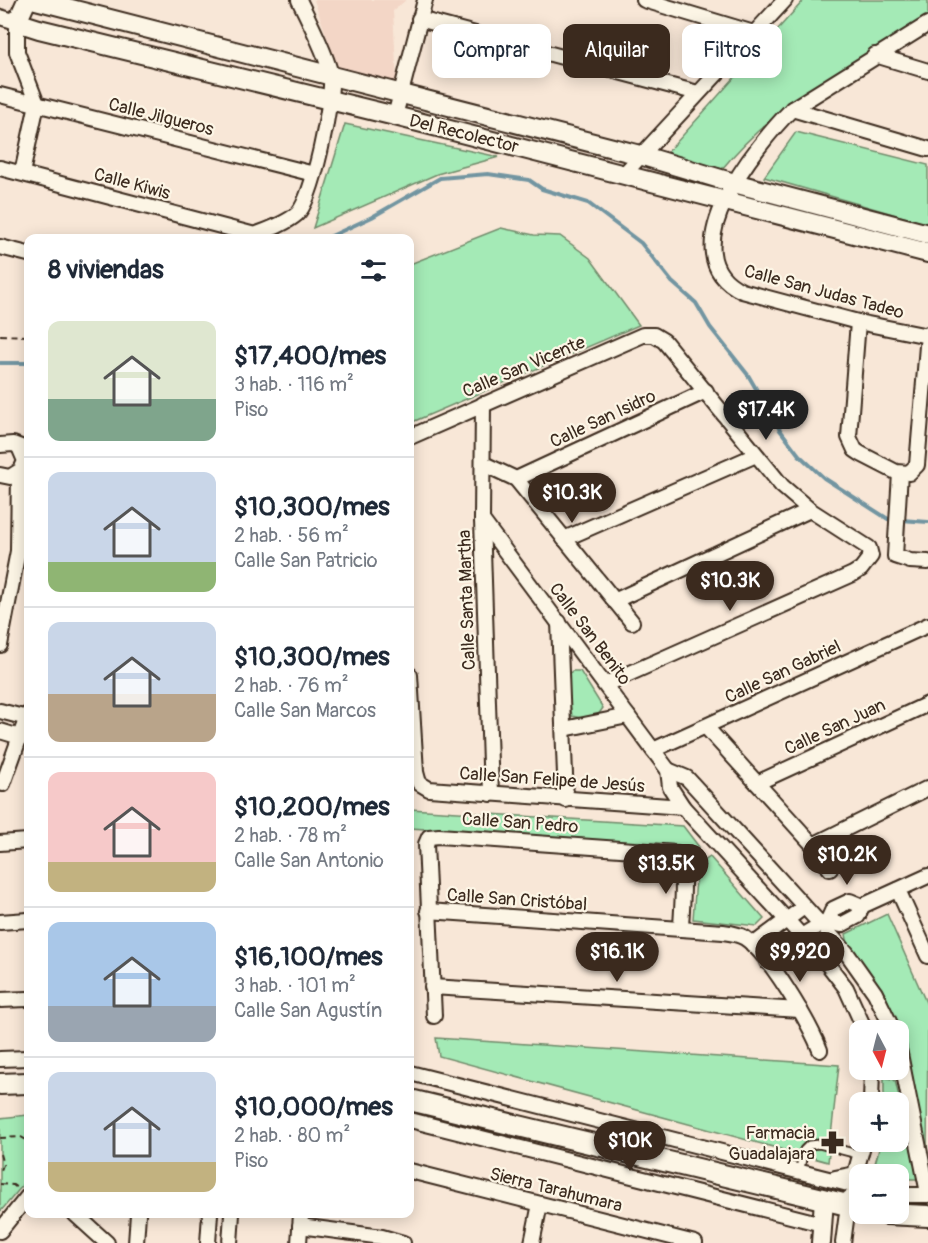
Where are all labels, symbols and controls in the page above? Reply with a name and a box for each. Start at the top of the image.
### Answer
chip: Comprar [432,24,551,78]
chip: Alquilar [563,24,670,78]
chip: Filtros [682,24,782,78]
street label: Calle Jilgueros [106,93,216,141]
street label: Del Recolector [407,109,522,159]
street label: Calle Kiwis [91,163,173,205]
text: 8 viviendas [48,254,164,286]
icon: filters [357,254,390,287]
street label: Calle San Judas Tadeo [741,260,907,325]
street label: Calle San Vicente [459,331,589,403]
text: $17,400/mes [234,340,386,372]
icon: home [96,345,168,417]
text: 3 hab. · 116 m² [234,372,354,397]
street label: Calle San Isidro [546,384,660,454]
pin: $17.4K [717,390,815,441]
text: Piso [234,397,268,422]
text: $17.4K [737,397,795,422]
pin: $10.3K [523,473,621,524]
text: $10.3K [542,480,602,505]
text: $10,300/mes [234,491,390,523]
icon: home [96,496,168,568]
text: 2 hab. · 56 m² [234,523,349,548]
street label: Calle Santa Martha [453,529,481,671]
text: Calle San Patricio [234,548,378,573]
pin: $10.3K [681,561,779,612]
text: $10.3K [700,568,760,593]
street label: Calle San Benito [544,578,636,690]
street label: Calle San Gabriel [721,635,845,709]
text: $10,300/mes [234,641,390,673]
icon: home [96,646,168,718]
text: 2 hab. · 76 m² [234,673,349,698]
street label: Calle San Juan [781,694,889,760]
text: Calle San Marcos [234,698,376,723]
street label: Calle San Felipe de Jesús [458,762,646,798]
text: $10,200/mes [234,791,390,823]
icon: home [96,796,168,868]
street label: Calle San Pedro [461,807,579,839]
text: 2 hab. · 78 m² [234,823,347,848]
pin: $10.2K [798,835,896,886]
text: $10.2K [817,842,877,867]
pin: $13.5K [617,844,715,895]
text: Calle San Antonio [234,848,384,873]
text: $13.5K [637,851,695,876]
street label: Calle San Cristóbal [446,884,588,916]
pin: $16.1K [568,932,666,983]
pin: $9,920 [751,932,849,983]
text: $16.1K [590,939,644,964]
text: $9,920 [769,939,831,964]
text: $16,100/mes [234,941,383,973]
icon: home [96,946,168,1018]
text: 3 hab. · 101 m² [234,973,356,998]
text: Calle San Agustín [234,998,382,1023]
north arrow [849,1020,909,1080]
map controls [849,1020,909,1224]
text: $10,000/mes [234,1091,393,1123]
button: + [849,1092,909,1152]
icon: home [96,1096,168,1168]
pin: $10K [594,1121,666,1172]
place label: Farmacia Guadalajara [728,1122,815,1166]
text: 2 hab. · 80 m² [234,1123,350,1148]
text: $10K [608,1128,652,1153]
pharmacy icon: Farmacia Guadalajara [820,1130,846,1156]
text: Piso [234,1148,268,1173]
street label: Sierra Tarahumara [487,1162,625,1218]
button: − [849,1164,909,1224]

